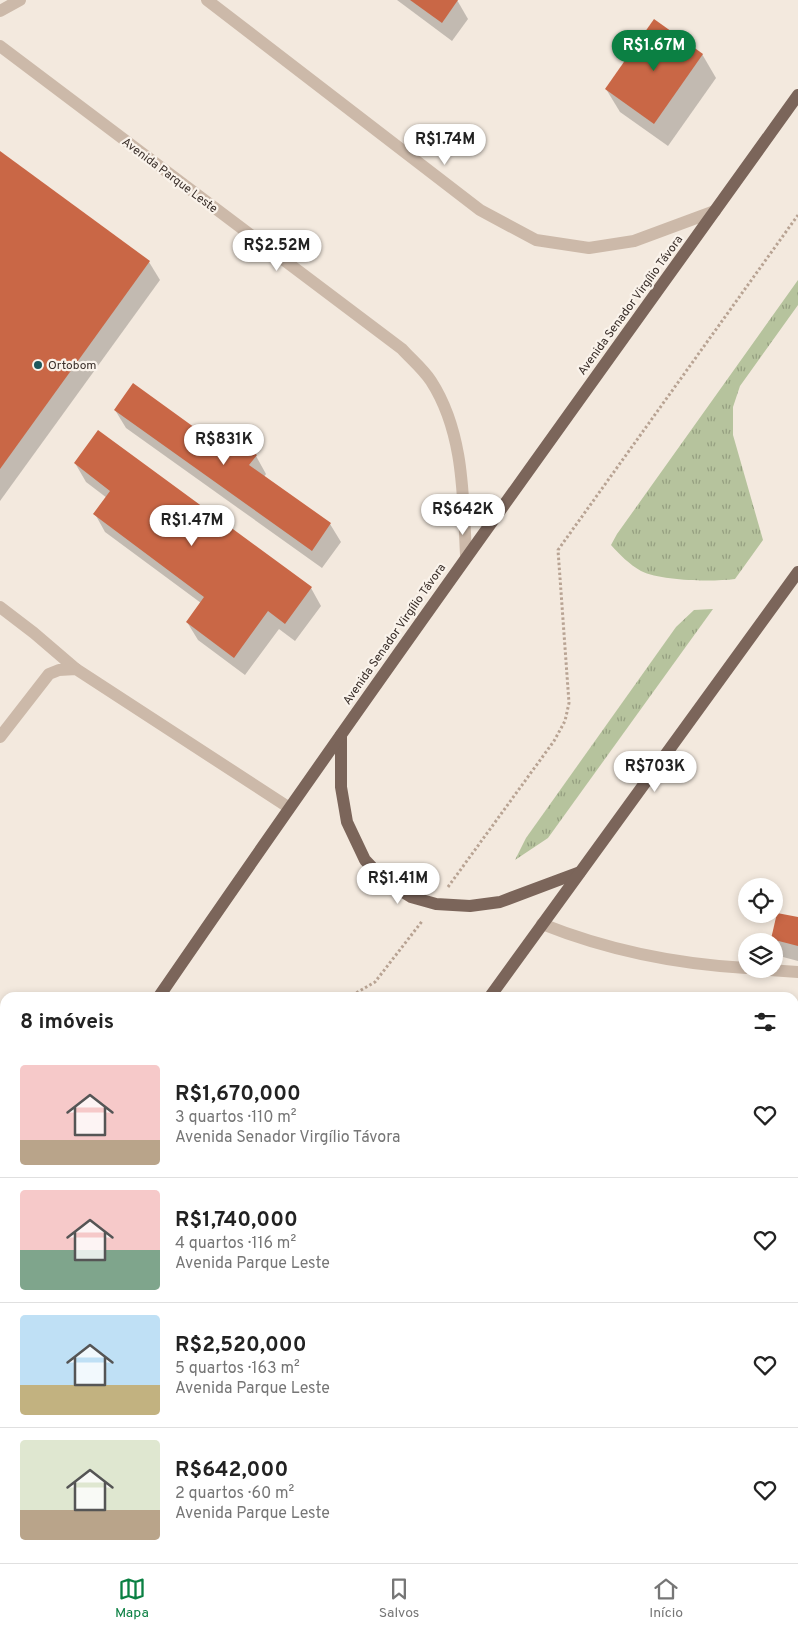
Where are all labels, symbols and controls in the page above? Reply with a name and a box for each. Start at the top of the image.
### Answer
pin: R$1.67M [608,30,700,72]
text: R$1.67M [623,36,685,56]
pin: R$1.74M [399,124,491,166]
text: R$1.74M [415,130,475,150]
street label: Avenida Parque Leste [118,134,221,217]
pin: R$2.52M [231,230,323,272]
street label: Avenida Senador Virgílio Távora [575,232,687,379]
text: R$2.52M [244,236,310,256]
place label: Ortobom [48,358,97,374]
marker: Ortobom [32,359,44,371]
pin: R$831K [183,424,265,466]
text: R$831K [195,430,253,450]
pin: R$642K [422,494,504,536]
text: R$642K [432,500,494,520]
pin: R$1.47M [146,504,238,547]
text: R$1.47M [161,511,223,531]
street label: Avenida Senador Virgílio Távora [340,561,450,708]
pin: R$703K [614,750,696,793]
text: R$703K [625,757,685,777]
pin: R$1.41M [352,862,444,905]
text: R$1.41M [368,869,428,889]
map controls [738,878,783,978]
button: locate [738,878,783,923]
button: layers [738,933,783,978]
icon: filters [751,1008,779,1036]
text: 8 imóveis [20,1009,114,1036]
text: R$1,670,000 [175,1081,301,1108]
icon: home [60,1085,120,1145]
icon: heart [751,1101,779,1129]
text: 3 quartos · 110 m² [175,1108,297,1128]
text: Avenida Senador Virgílio Távora [175,1128,401,1148]
text: R$1,740,000 [175,1207,298,1234]
icon: home [60,1210,120,1270]
icon: heart [751,1226,779,1254]
text: 4 quartos · 116 m² [175,1234,296,1254]
text: Avenida Parque Leste [175,1254,330,1274]
text: R$2,520,000 [175,1332,307,1359]
icon: home [60,1335,120,1395]
icon: heart [751,1351,779,1379]
text: 5 quartos · 163 m² [175,1359,300,1379]
text: Avenida Parque Leste [175,1379,330,1399]
text: R$642,000 [175,1457,288,1484]
icon: home [60,1460,120,1520]
icon: heart [751,1476,779,1504]
text: 2 quartos · 60 m² [175,1484,294,1504]
text: Avenida Parque Leste [175,1504,330,1524]
tab: Mapa [115,1575,149,1622]
tab: Salvos [379,1575,419,1622]
tab: Início [649,1575,683,1622]

